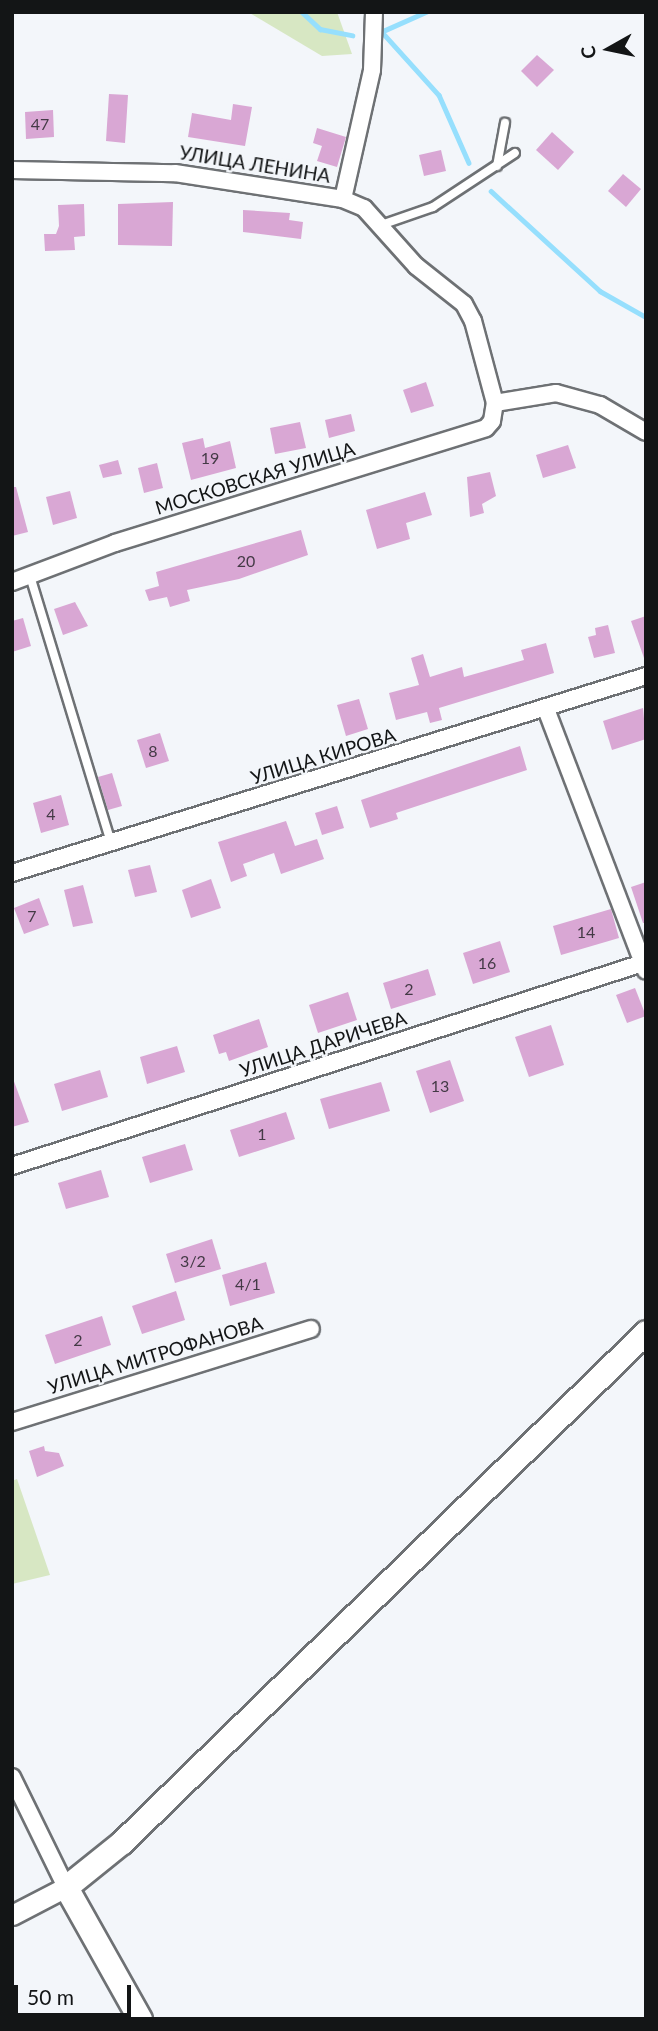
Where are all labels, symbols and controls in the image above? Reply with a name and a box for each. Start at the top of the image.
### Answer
north arrow [574,14,644,84]
text: С [575,44,600,60]
house number: 47 [31,114,49,134]
street label: УЛИЦА ЛЕНИНА [178,141,332,187]
street label: МОСКОВСКАЯ УЛИЦА [152,437,358,519]
house number: 19 [201,448,219,468]
house number: 20 [237,551,255,571]
street label: УЛИЦА КИРОВА [248,723,398,789]
house number: 8 [148,741,158,761]
house number: 4 [46,804,56,824]
house number: 7 [27,906,37,926]
house number: 14 [577,922,595,942]
house number: 16 [478,953,496,973]
house number: 2 [404,979,414,999]
street label: УЛИЦА ДАРИЧЕВА [237,1006,409,1082]
house number: 13 [431,1076,449,1096]
house number: 1 [257,1124,267,1144]
house number: 3/2 [180,1251,206,1271]
house number: 4/1 [235,1274,261,1294]
street label: УЛИЦА МИТРОФАНОВА [45,1311,265,1399]
house number: 2 [73,1330,83,1350]
scale bar [18,1972,135,2016]
text: 50 m [27,1984,74,2009]

